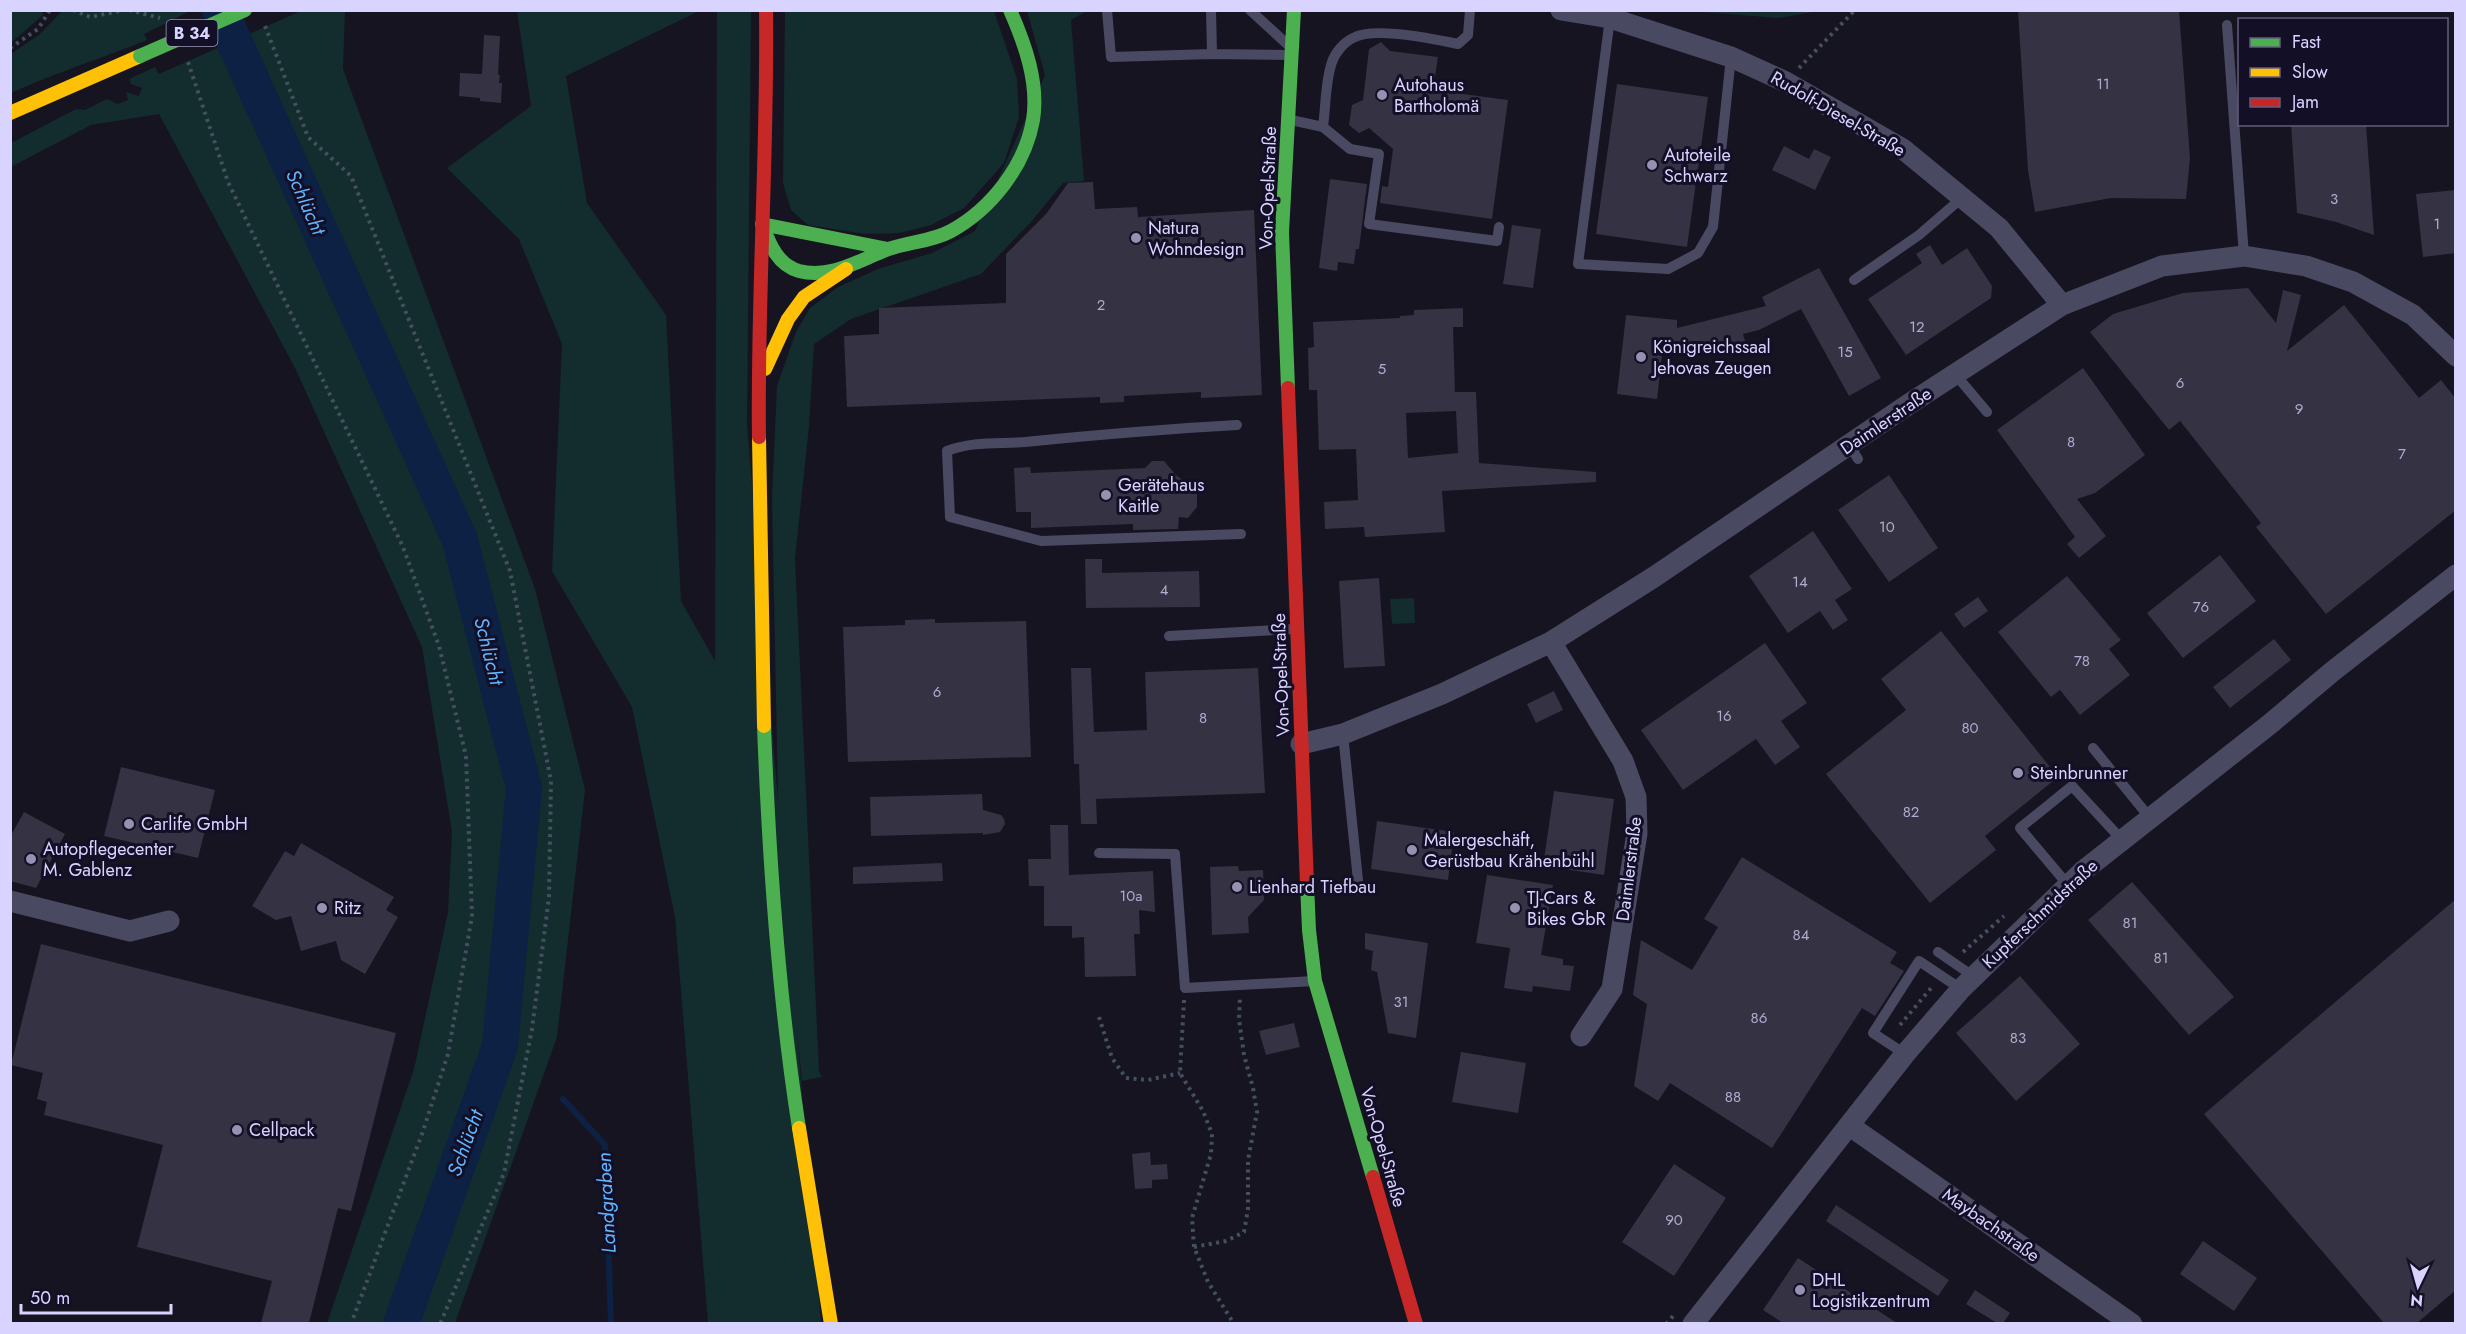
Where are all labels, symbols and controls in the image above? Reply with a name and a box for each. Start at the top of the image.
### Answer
legend [2238,18,2448,126]
road number: B 34 [166,20,218,46]
text: Fast [2292,29,2321,55]
text: Slow [2292,59,2329,85]
street label: Rudolf-Diesel-Straße [1766,65,1910,163]
place label: Autohaus Bartholomä [1394,72,1479,119]
house number: 11 [2096,73,2110,95]
marker: Autohaus Bartholomä [1375,88,1389,102]
text: Jam [2290,89,2319,115]
street label: Von-Opel-Straße [1253,126,1283,250]
place label: Autoteile Schwarz [1664,142,1731,189]
marker: Autoteile Schwarz [1645,158,1659,172]
water label: Schlücht [278,165,333,241]
house number: 3 [2330,188,2338,210]
house number: 1 [2434,213,2440,235]
place label: Natura Wohndesign [1148,215,1244,262]
marker: Natura Wohndesign [1129,231,1143,245]
house number: 2 [1097,294,1105,316]
house number: 12 [1909,316,1925,338]
place label: Königreichssaal Jehovas Zeugen [1651,334,1772,381]
house number: 15 [1837,341,1853,363]
marker: Königreichssaal Jehovas Zeugen [1634,350,1648,364]
house number: 5 [1378,358,1386,380]
house number: 6 [2176,372,2184,394]
street label: Daimlerstraße [1835,381,1937,461]
house number: 9 [2295,398,2303,420]
house number: 8 [2067,431,2075,453]
house number: 7 [2398,443,2406,465]
place label: Gerätehaus Kaitle [1118,472,1205,519]
marker: Gerätehaus Kaitle [1099,488,1113,502]
house number: 10 [1879,516,1895,538]
house number: 14 [1792,571,1808,593]
house number: 4 [1160,579,1169,601]
house number: 76 [2193,596,2209,618]
street label: Von-Opel-Straße [1266,613,1296,737]
water label: Schlücht [466,614,511,689]
house number: 78 [2074,650,2090,672]
house number: 6 [933,681,941,703]
house number: 16 [1716,705,1732,727]
house number: 8 [1199,707,1207,729]
house number: 80 [1961,717,1979,739]
place label: Steinbrunner [2030,760,2129,786]
marker: Steinbrunner [2011,766,2025,780]
house number: 82 [1903,801,1919,823]
place label: Carlife GmbH [141,811,248,837]
street label: Daimlerstraße [1610,815,1648,923]
marker: Carlife GmbH [122,817,136,831]
place label: Malergeschäft, Gerüstbau Krähenbühl [1424,827,1595,874]
place label: Autopflegecenter M. Gablenz [43,836,174,883]
marker: Malergeschäft, Gerüstbau Krähenbühl [1405,843,1419,857]
marker: Autopflegecenter M. Gablenz [24,852,38,866]
street label: Kupferschmidstraße [1976,853,2104,975]
place label: Lienhard Tiefbau [1249,874,1376,900]
marker: Lienhard Tiefbau [1230,880,1244,894]
house number: 10a [1120,885,1142,907]
place label: TJ-Cars & Bikes GbR [1527,885,1606,932]
place label: Ritz [334,895,362,921]
marker: Ritz [315,901,329,915]
marker: TJ-Cars & Bikes GbR [1508,901,1522,915]
house number: 81 [2123,912,2137,934]
house number: 84 [1793,924,1810,946]
house number: 81 [2154,947,2168,969]
house number: 31 [1394,991,1408,1013]
house number: 86 [1751,1007,1767,1029]
house number: 83 [2010,1027,2026,1049]
street label: Von-Opel-Straße [1353,1084,1413,1210]
house number: 88 [1725,1086,1741,1108]
water label: Schlücht [440,1105,491,1180]
place label: Cellpack [249,1117,314,1143]
marker: Cellpack [230,1123,244,1137]
water label: Landgraben [589,1152,624,1254]
street label: Maybachstraße [1937,1182,2045,1268]
house number: 90 [1665,1209,1683,1231]
north arrow [2388,1256,2448,1316]
place label: DHL Logistikzentrum [1812,1267,1930,1314]
scale bar [21,1277,171,1315]
marker: DHL Logistikzentrum [1793,1283,1807,1297]
text: 50 m [30,1285,70,1311]
text: N [2409,1288,2424,1312]

